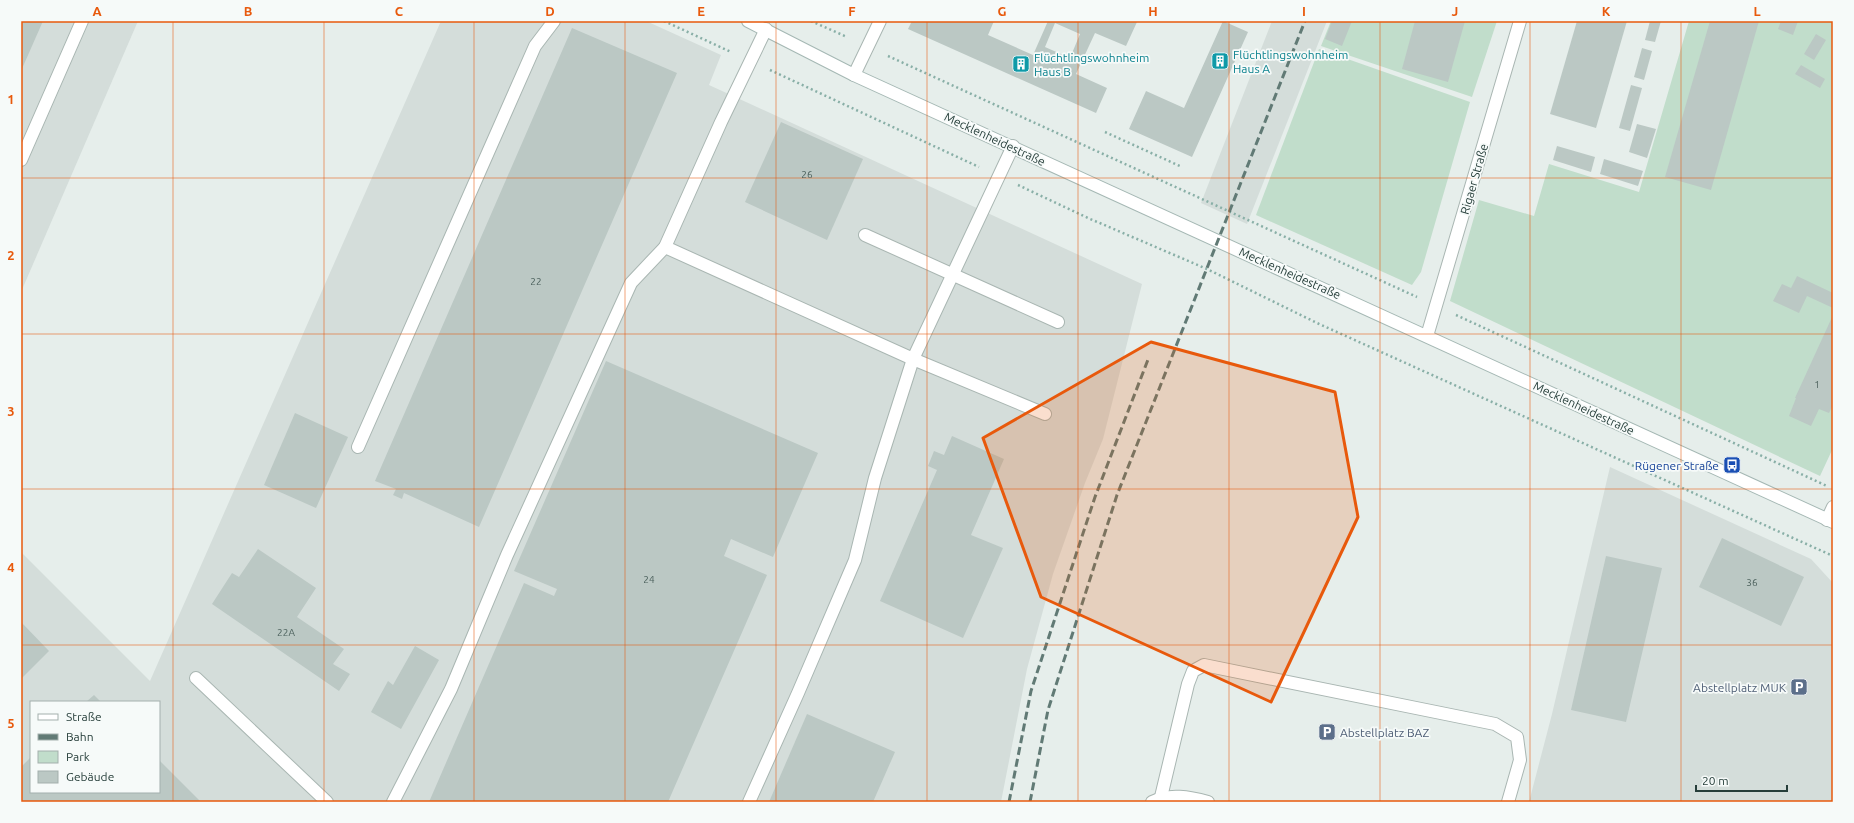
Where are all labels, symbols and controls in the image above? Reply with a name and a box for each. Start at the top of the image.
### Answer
text: A [92,4,102,18]
text: B [244,4,253,18]
text: C [395,4,404,18]
text: D [545,4,555,18]
text: E [697,4,705,18]
text: F [848,4,856,18]
text: G [998,4,1007,18]
text: H [1148,4,1158,18]
text: I [1302,4,1306,18]
text: J [1452,4,1458,18]
text: K [1602,4,1611,18]
text: L [1753,4,1761,18]
place label: Flüchtlingswohnheim Haus A [1233,48,1348,75]
place label: Flüchtlingswohnheim Haus B [1034,51,1149,78]
building icon: Flüchtlingswohnheim Haus A [1210,51,1230,71]
building icon: Flüchtlingswohnheim Haus B [1011,54,1031,74]
text: 1 [7,92,15,106]
street label: Mecklenheidestraße [942,110,1048,168]
street label: Rigaer Straße [1458,142,1490,216]
house number: 26 [801,169,813,180]
street label: Mecklenheidestraße [1237,245,1343,301]
text: 2 [7,248,15,262]
house number: 22 [530,276,542,287]
street label: Mecklenheidestraße [1531,379,1637,437]
house number: 1 [1814,379,1820,390]
text: 3 [7,404,15,418]
bus stop icon: Rügener Straße [1722,455,1742,475]
place label: Rügener Straße [1635,459,1719,472]
text: 4 [7,560,15,574]
house number: 24 [643,574,655,585]
house number: 36 [1746,577,1758,588]
house number: 22A [277,627,295,638]
parking icon: Abstellplatz MUK [1789,677,1809,697]
place label: Abstellplatz MUK [1693,681,1787,694]
legend [30,701,160,793]
text: Straße [66,710,102,723]
text: 5 [7,716,15,730]
parking icon: Abstellplatz BAZ [1317,722,1337,742]
place label: Abstellplatz BAZ [1340,726,1430,739]
text: Bahn [66,730,94,743]
text: Park [66,750,90,763]
scale bar [1696,767,1787,793]
text: Gebäude [66,770,114,783]
text: 20 m [1702,774,1729,787]

